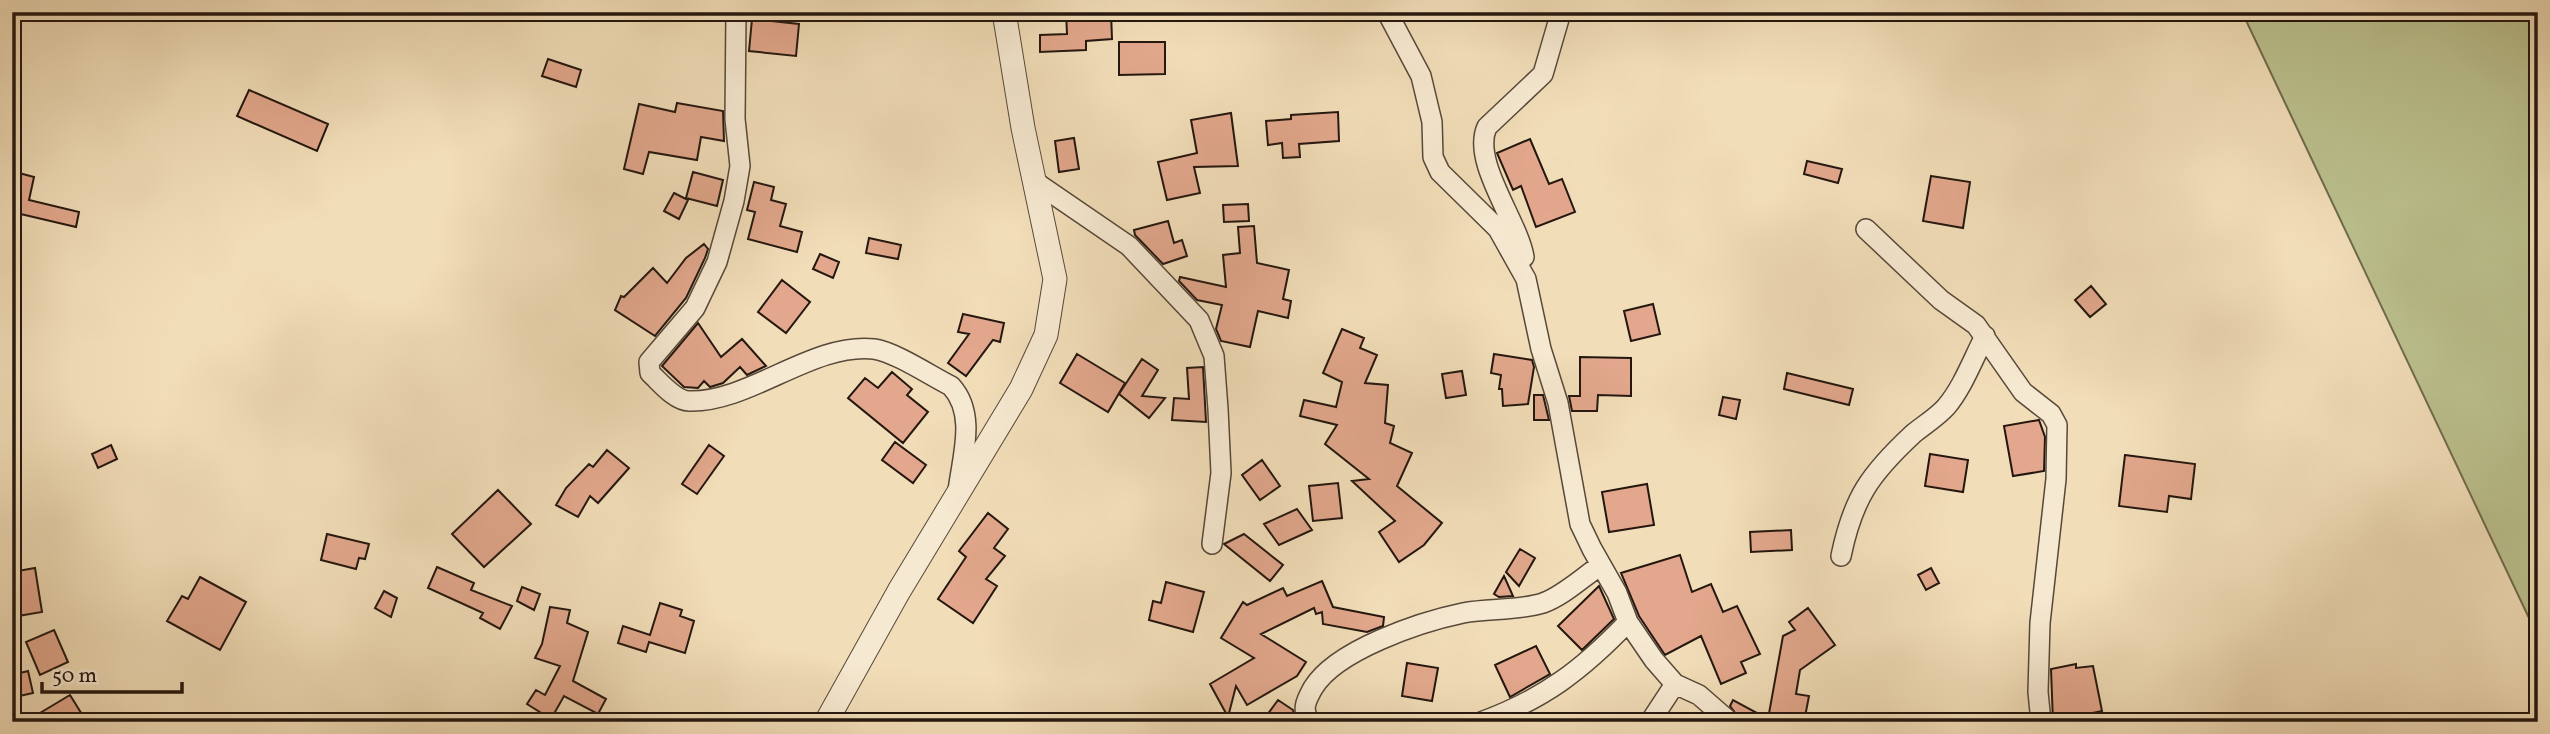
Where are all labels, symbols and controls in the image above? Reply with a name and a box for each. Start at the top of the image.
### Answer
scale bar [42,650,182,694]
text: 50 m [52,662,97,691]

